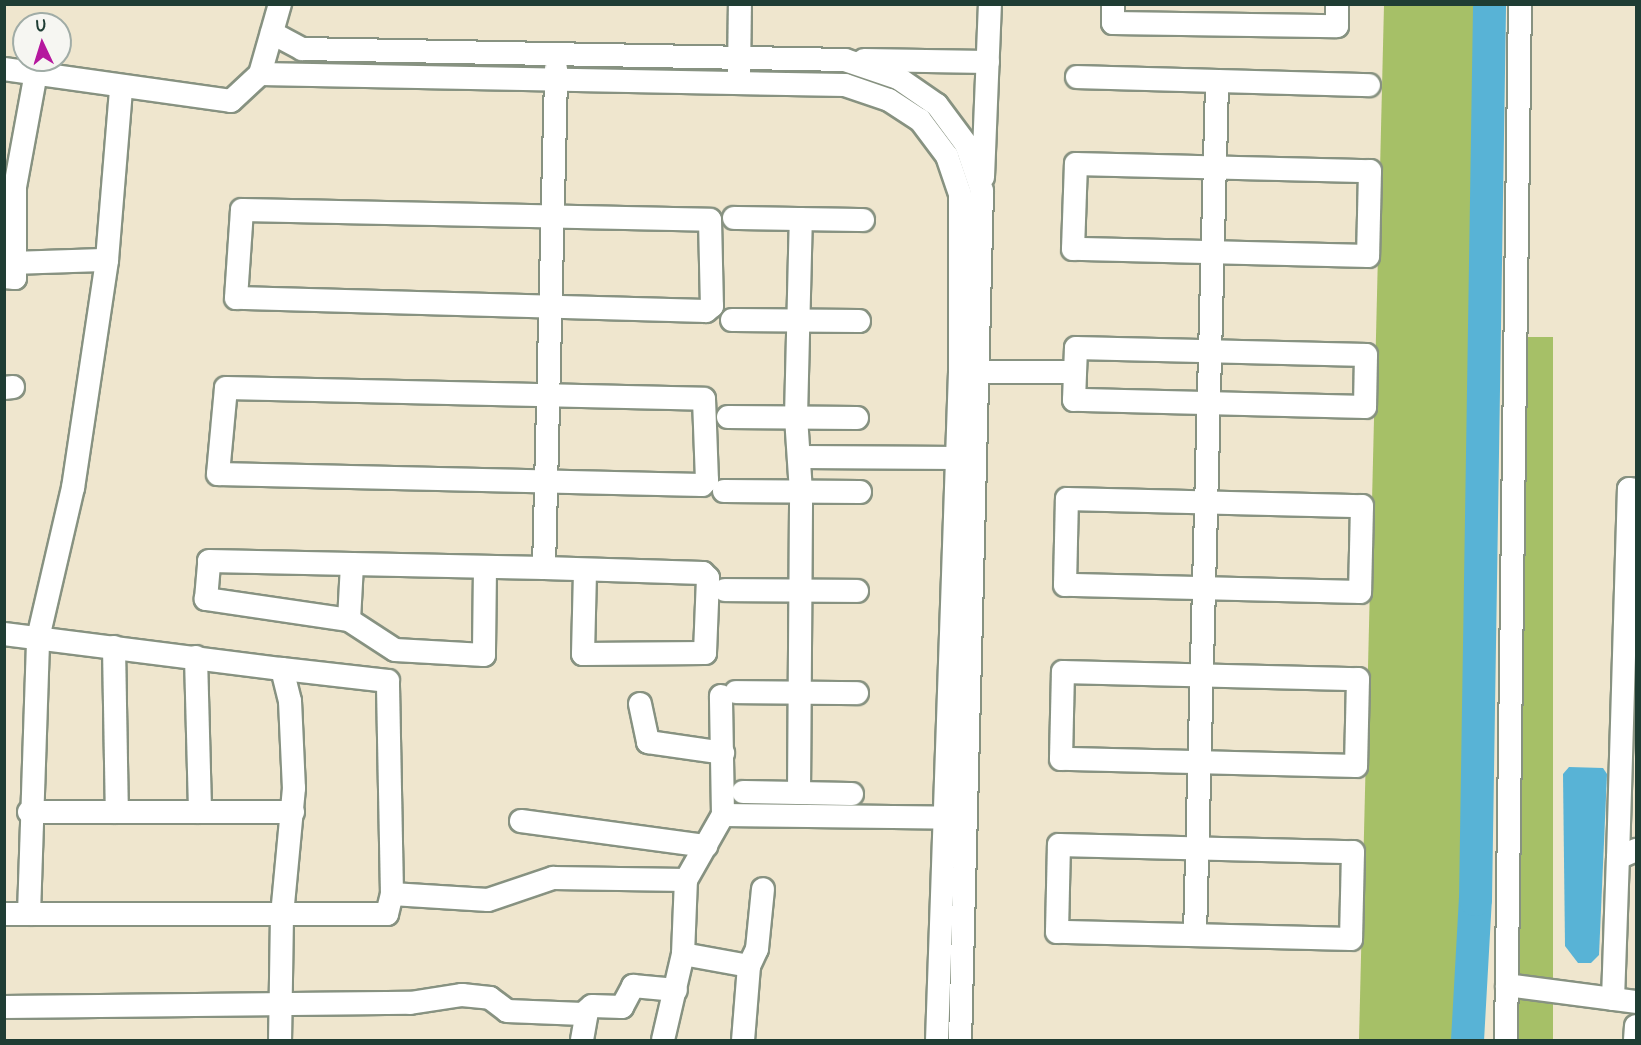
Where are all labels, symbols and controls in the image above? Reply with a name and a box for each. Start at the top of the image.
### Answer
north arrow [12,12,72,72]
text: U [35,16,47,36]

